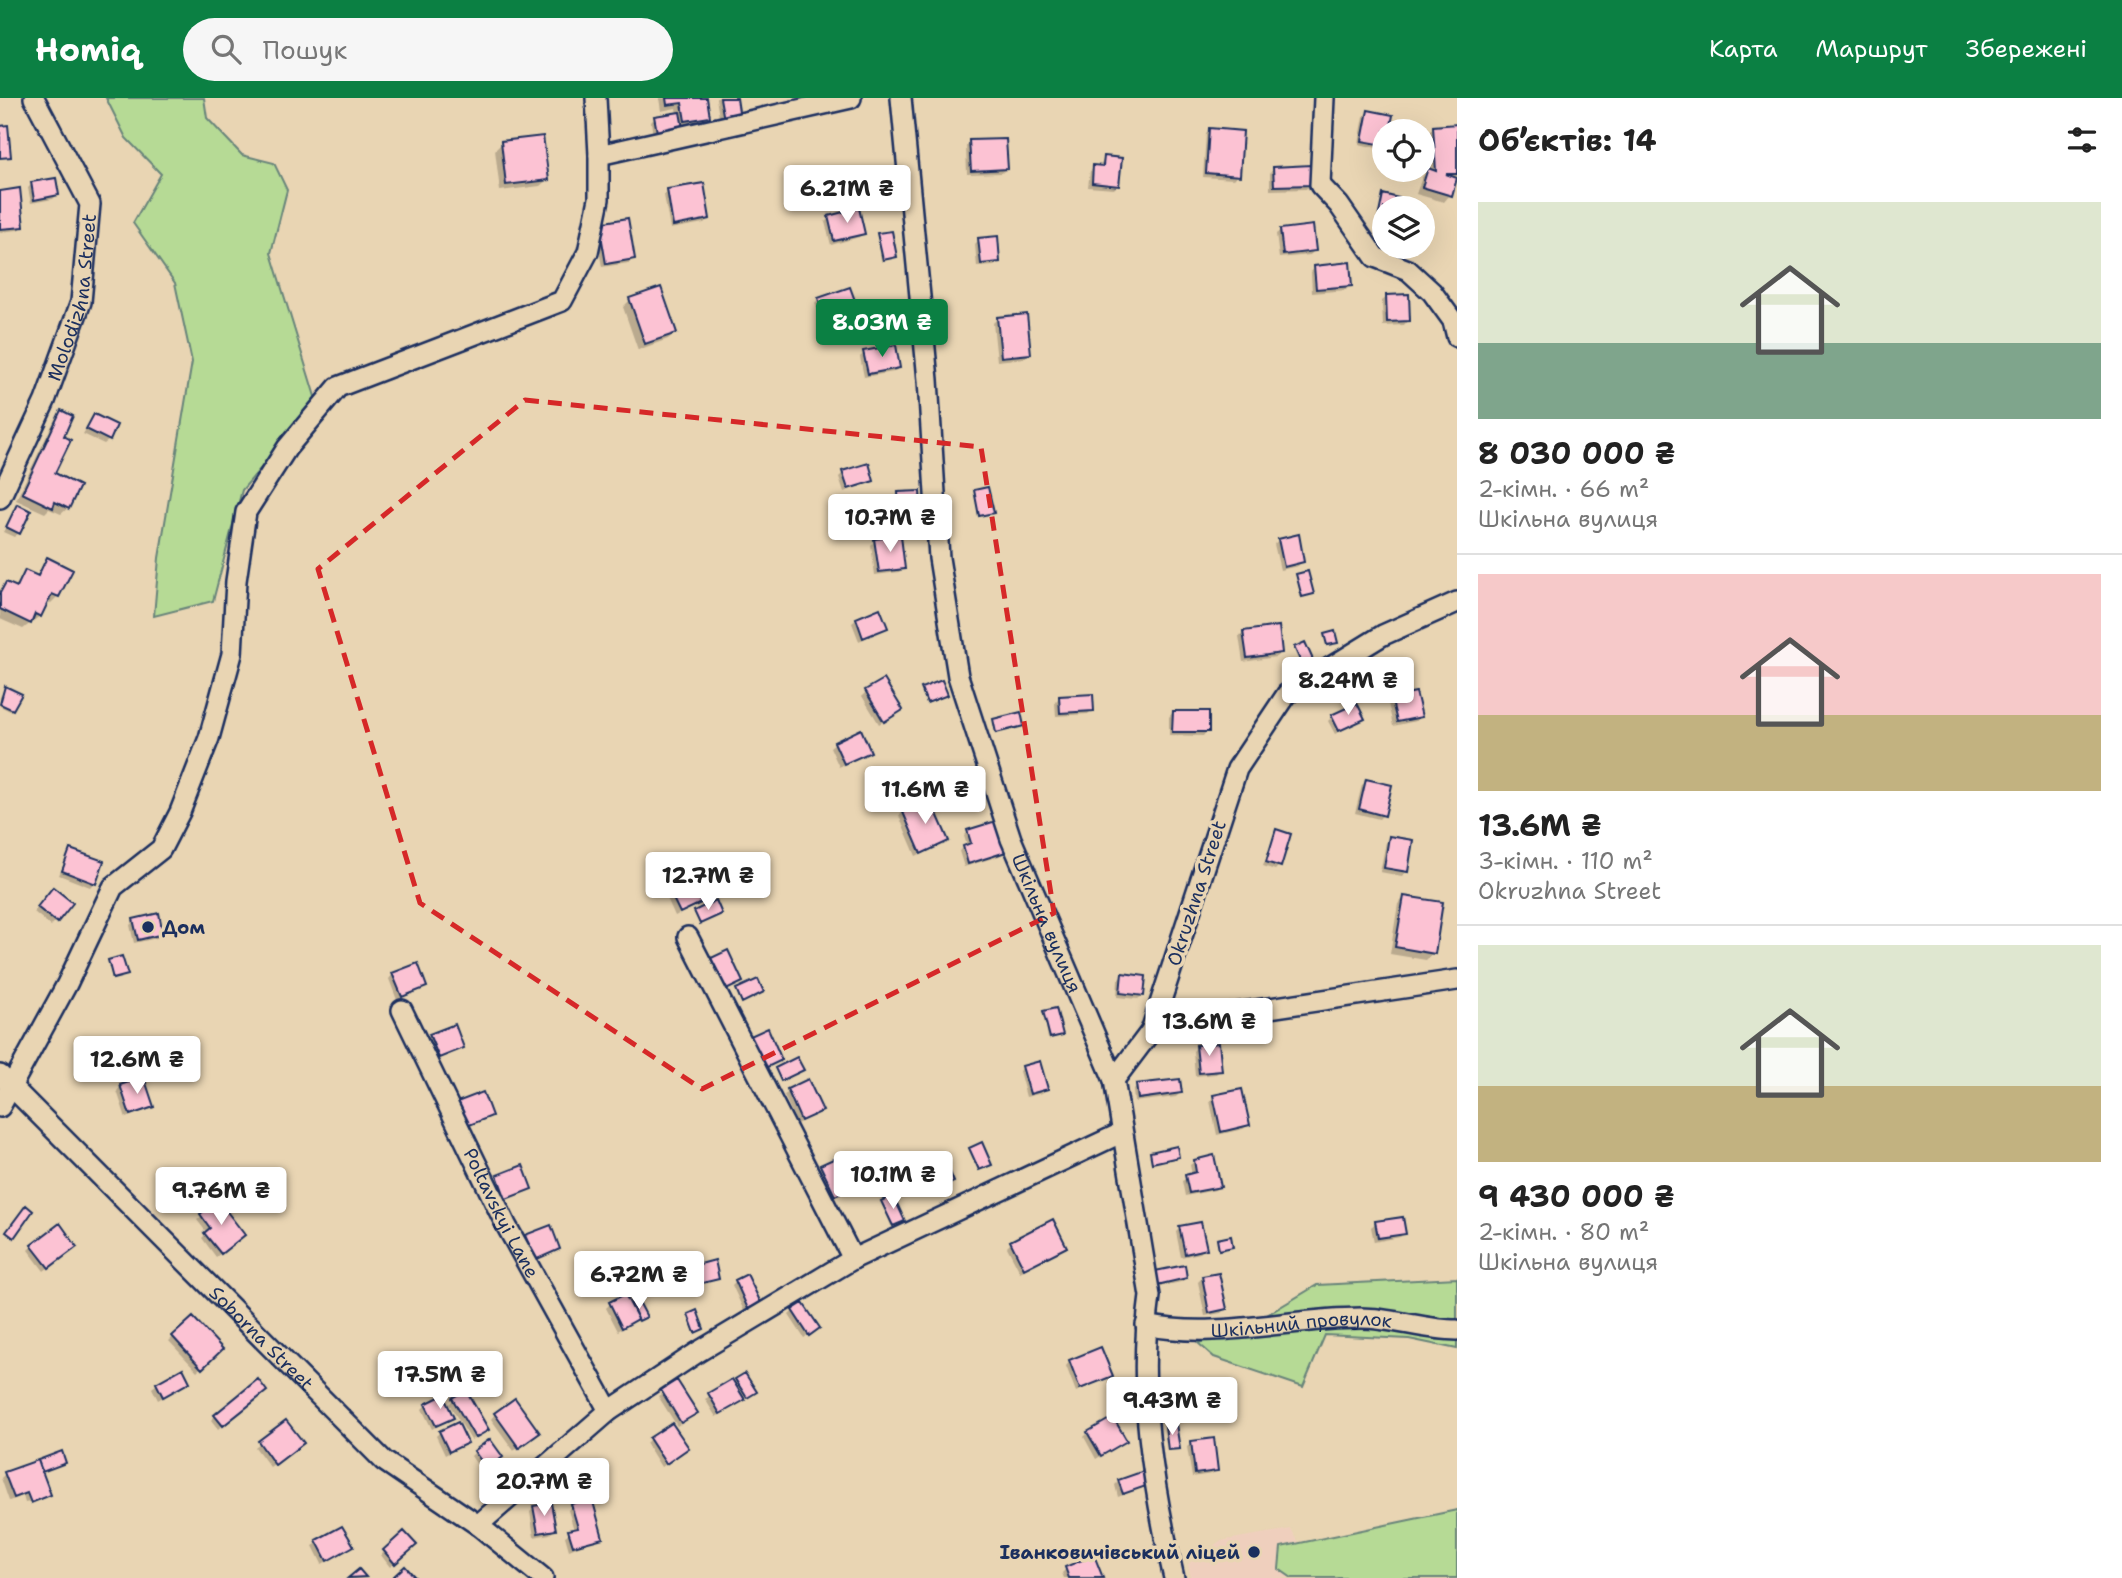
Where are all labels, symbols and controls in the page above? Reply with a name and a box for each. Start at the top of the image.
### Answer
search box [183,18,673,81]
text: Homiq [35,27,141,72]
icon: search [207,30,245,68]
text: Пошук [263,32,347,67]
text: Карта [1709,33,1778,65]
text: Маршрут [1816,33,1928,65]
text: Збережені [1966,33,2087,65]
map controls [1372,119,1435,259]
button: locate [1372,119,1435,182]
text: Об’єктів: 14 [1478,120,1657,161]
icon: filters [2063,121,2101,159]
pin: 6.21M ₴ [782,166,912,225]
text: 6.21M ₴ [800,173,894,203]
button: layers [1372,196,1435,259]
street label: Molodizhna Street [41,213,102,385]
icon: home [1727,247,1853,373]
pin: 8.03M ₴ [817,300,947,359]
text: 8.03M ₴ [832,307,932,337]
text: 8 030 000 ₴ [1478,433,1675,474]
text: 2-кімн. · 66 m² [1478,474,1649,504]
pin: 10.7M ₴ [825,494,955,554]
text: 10.7M ₴ [844,502,936,532]
text: Шкільна вулиця [1478,504,1658,534]
icon: home [1727,619,1853,745]
pin: 8.24M ₴ [1283,658,1413,717]
text: 8.24M ₴ [1298,665,1398,695]
pin: 11.6M ₴ [860,766,990,826]
text: 11.6M ₴ [881,774,969,804]
text: 13.6M ₴ [1478,805,1602,846]
street label: Okruzhna Street [1161,817,1232,969]
text: 3-кімн. · 110 m² [1478,846,1653,876]
street label: Шкільна вулиця [1006,850,1087,997]
pin: 12.7M ₴ [643,852,773,912]
text: 12.7M ₴ [662,860,754,890]
text: Okruzhna Street [1478,876,1661,906]
place label: Дом [162,915,205,940]
marker: Дом [140,919,156,935]
icon: home [1727,990,1853,1116]
pin: 13.6M ₴ [1144,998,1274,1058]
text: 13.6M ₴ [1162,1006,1256,1036]
pin: 12.6M ₴ [72,1037,202,1096]
text: 12.6M ₴ [89,1044,185,1074]
street label: Poltavskyi Lane [458,1144,545,1283]
pin: 10.1M ₴ [828,1152,958,1211]
text: 10.1M ₴ [850,1159,936,1189]
pin: 9.76M ₴ [156,1168,286,1227]
text: 9.76M ₴ [172,1175,270,1205]
text: 9 430 000 ₴ [1478,1176,1675,1217]
text: 2-кімн. · 80 m² [1478,1217,1649,1247]
text: Шкільна вулиця [1478,1247,1658,1277]
pin: 6.72M ₴ [574,1252,704,1311]
text: 6.72M ₴ [590,1259,688,1289]
street label: Soborna Street [204,1281,319,1396]
street label: Шкільний провулок [1210,1306,1394,1343]
pin: 17.5M ₴ [375,1352,505,1411]
text: 17.5M ₴ [394,1359,486,1389]
pin: 9.43M ₴ [1107,1378,1237,1437]
text: 9.43M ₴ [1122,1385,1222,1415]
pin: 20.7M ₴ [479,1458,609,1518]
text: 20.7M ₴ [495,1466,593,1496]
place label: Іванковичівський ліцей [999,1540,1240,1565]
marker: Іванковичівський ліцей [1246,1544,1262,1560]

